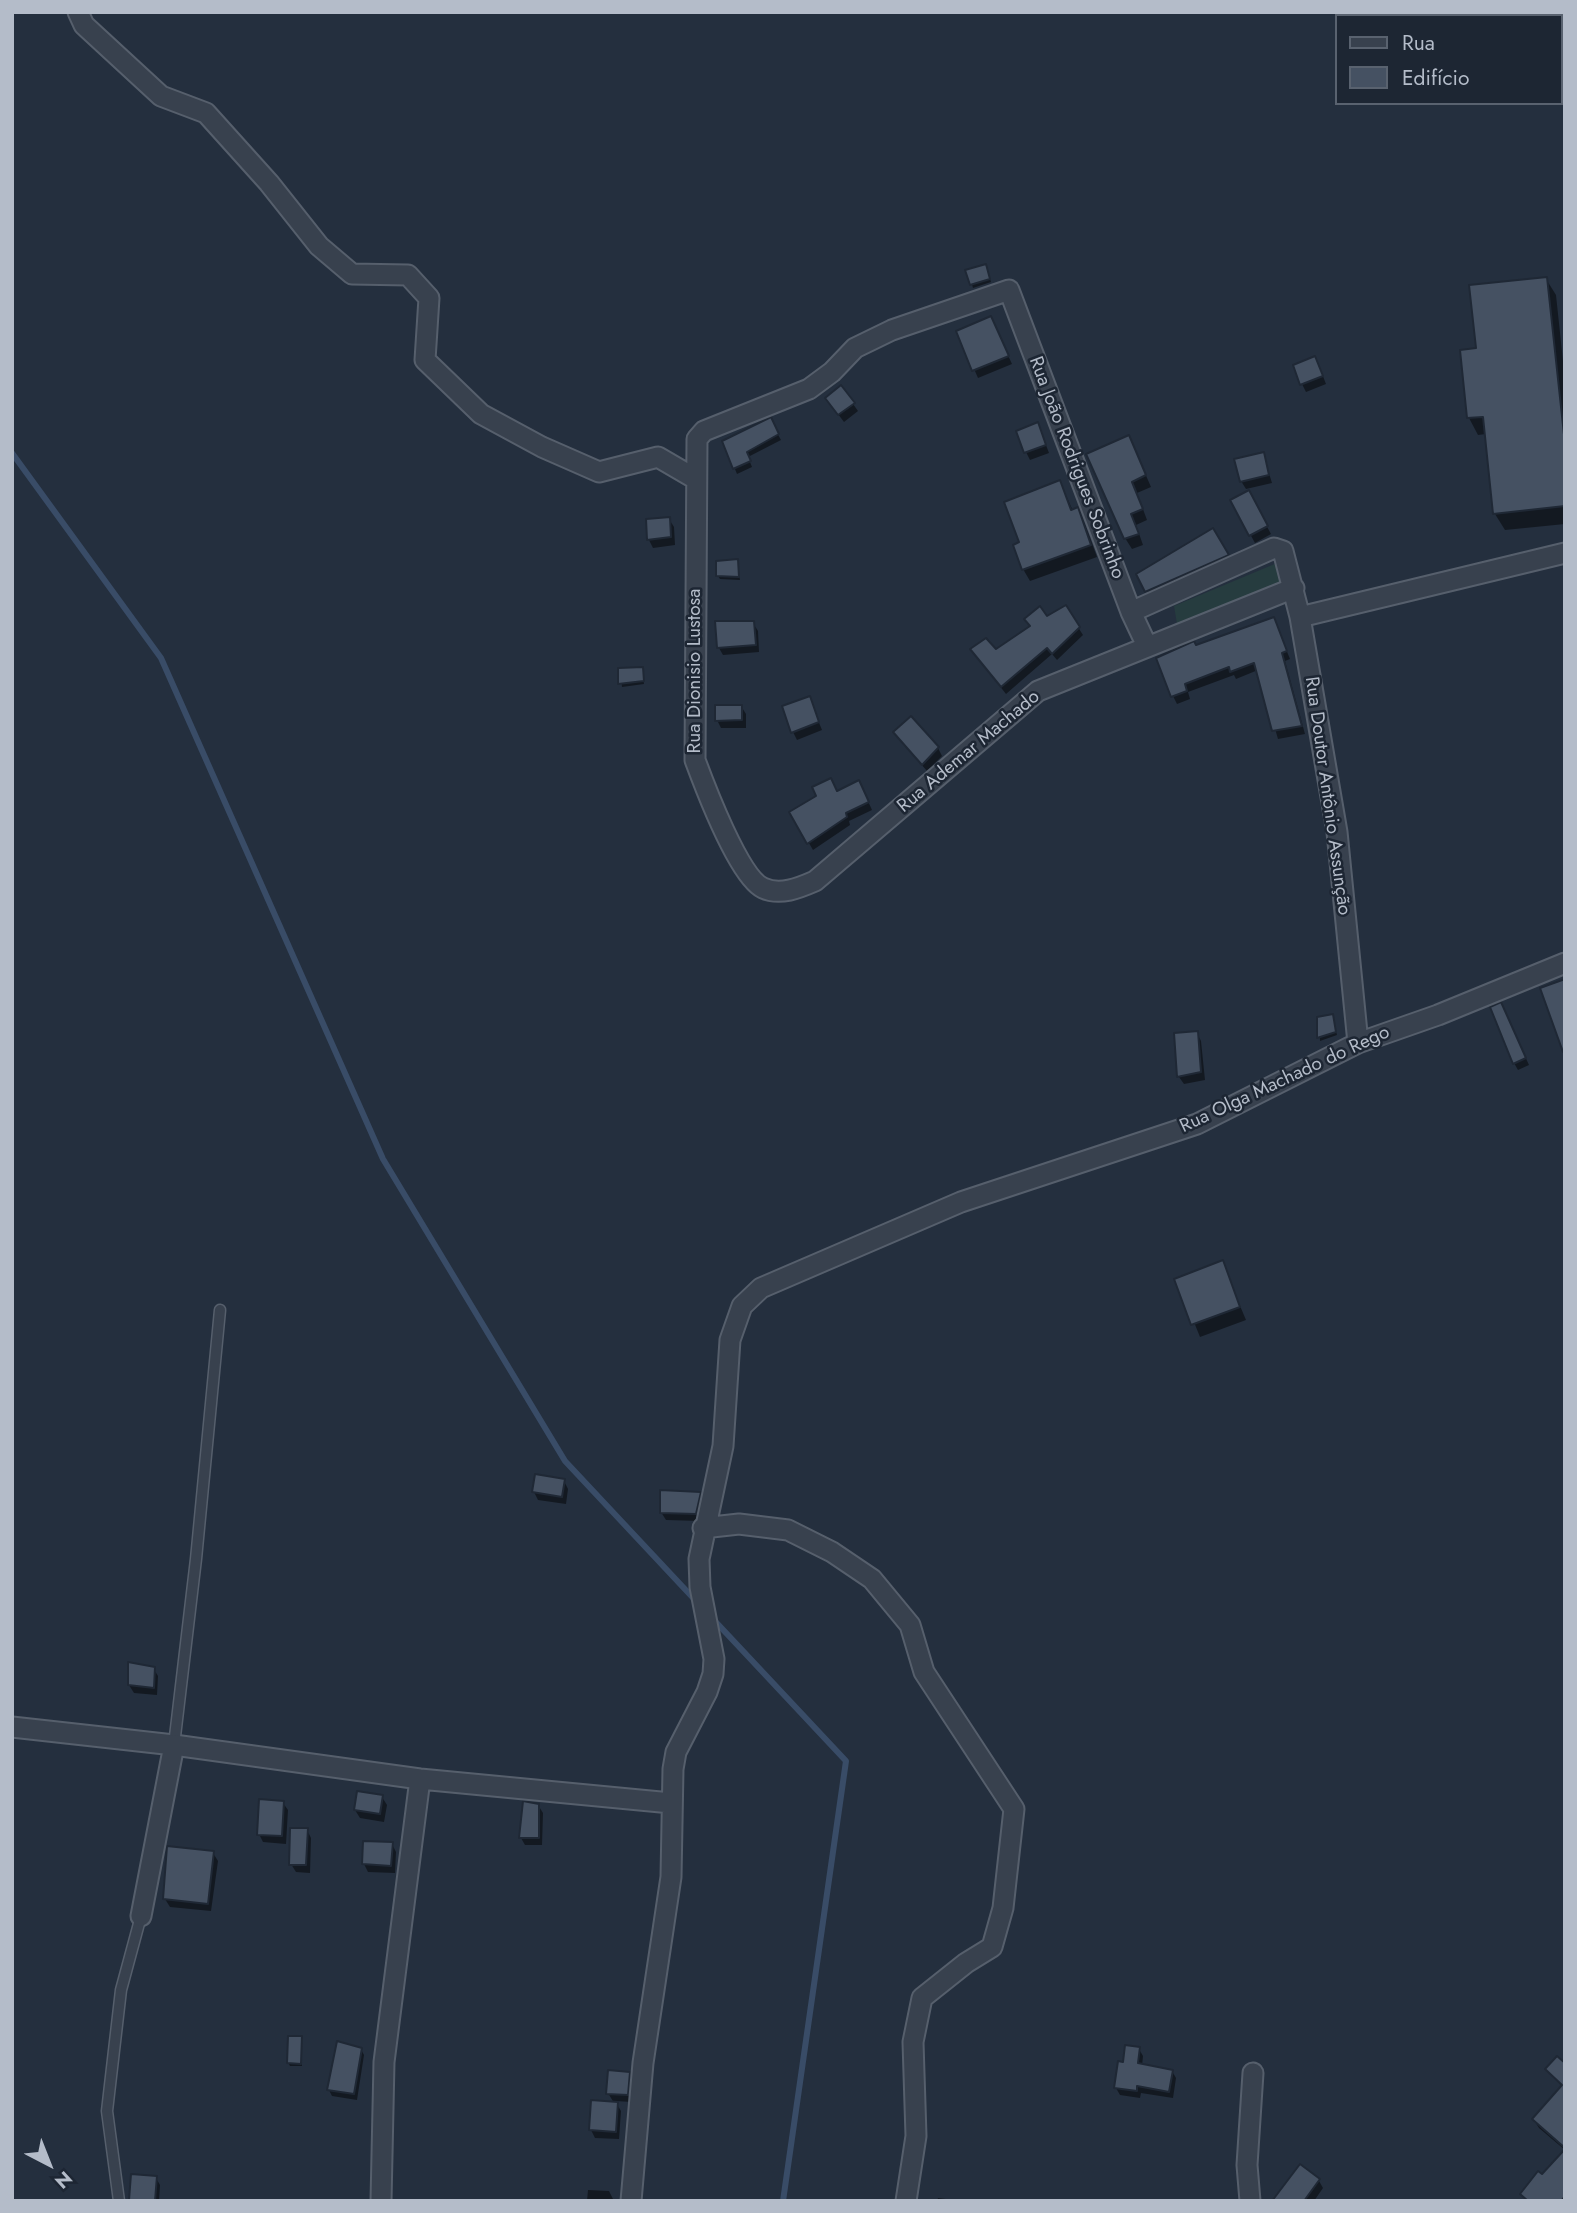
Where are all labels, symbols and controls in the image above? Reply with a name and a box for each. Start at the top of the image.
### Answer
legend [1336,14,1563,105]
text: Rua [1402,28,1435,58]
text: Edifício [1402,63,1469,93]
street label: Rua João Rodrigues Sobrinho [1023,354,1129,582]
street label: Rua Dionisio Lustosa [684,589,706,753]
street label: Rua Doutor Antônio Assunção [1299,675,1355,917]
street label: Rua Ademar Machado [893,686,1045,818]
street label: Rua Olga Machado do Rego [1177,1021,1393,1139]
north arrow [14,2129,84,2199]
text: N [49,2165,78,2195]

